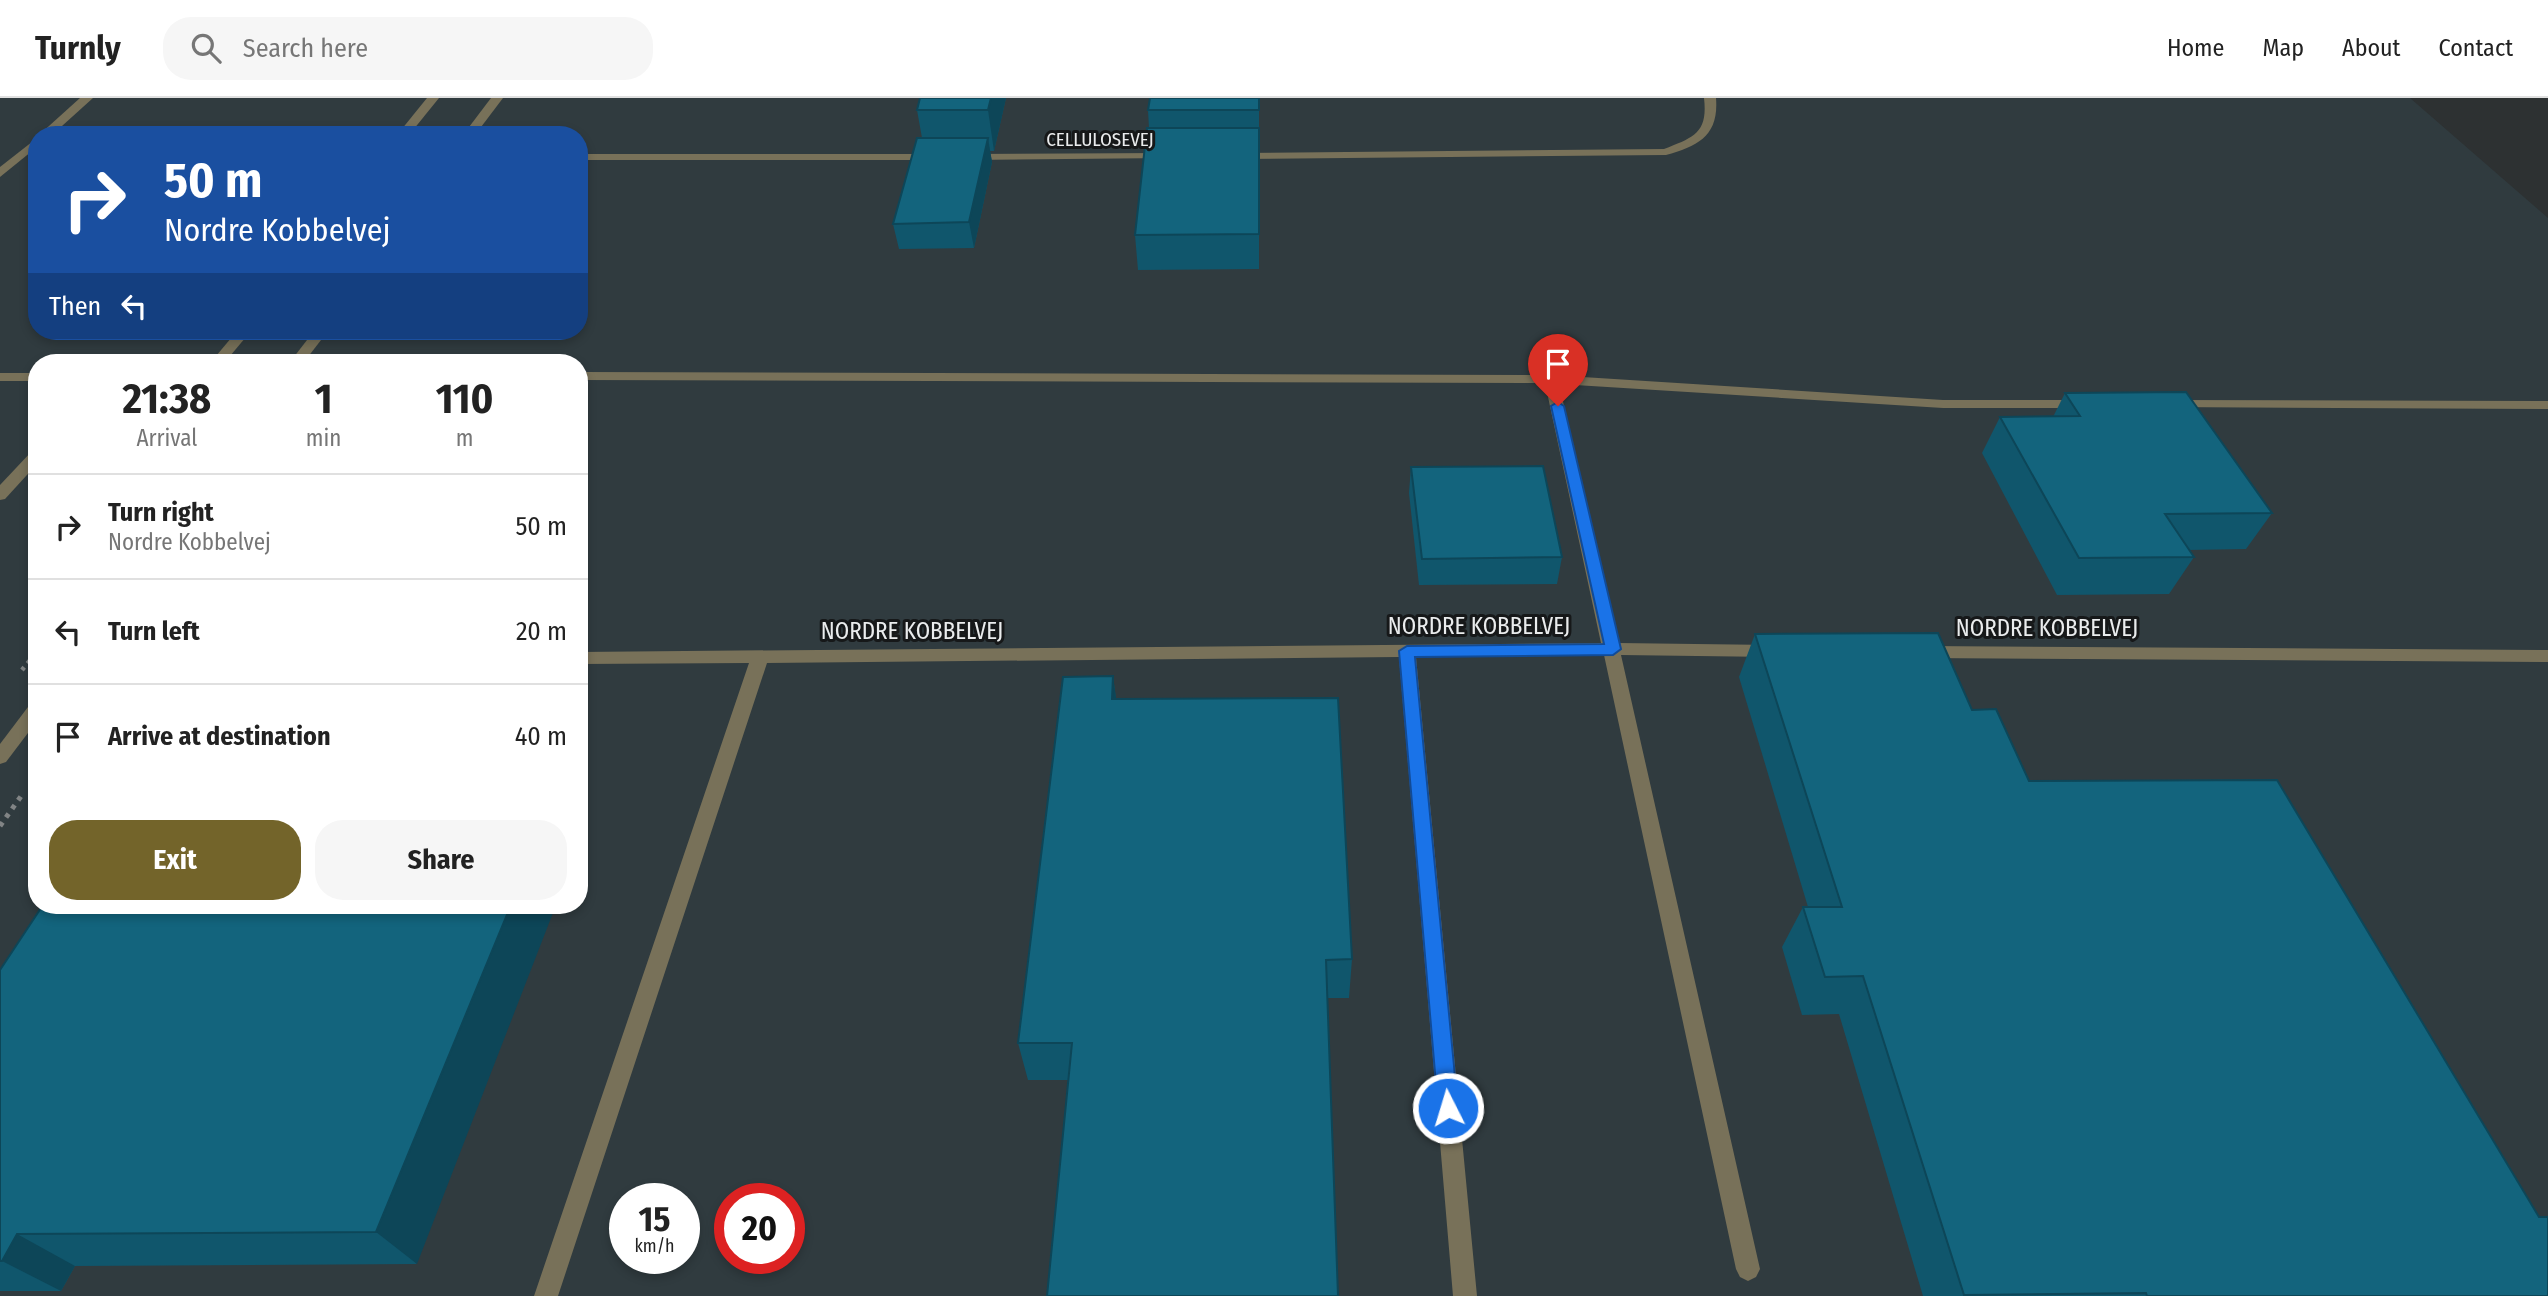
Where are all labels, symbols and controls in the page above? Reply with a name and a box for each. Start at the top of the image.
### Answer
search box [163,17,653,80]
text: Turnly [35,28,121,68]
icon: search [187,29,225,67]
text: Search here [243,33,368,64]
text: Home [2167,34,2224,62]
text: Map [2262,34,2304,62]
text: About [2342,34,2400,62]
text: Contact [2438,34,2513,62]
street label: CELLULOSEVEJ [1046,128,1154,151]
text: 50 m [164,151,262,210]
icon: right [49,154,140,245]
text: Nordre Kobbelvej [164,211,391,249]
icon: left [115,287,153,325]
text: Then [49,291,101,322]
pin [1528,334,1588,406]
icon: arrive [1539,345,1577,383]
text: 21:38 [122,374,211,424]
text: 1 [315,374,332,424]
text: 110 [436,374,494,424]
text: Arrival [136,424,197,452]
text: min [306,424,341,452]
text: m [456,424,474,452]
text: Turn right [108,497,214,528]
icon: right [49,508,87,546]
text: 50 m [515,511,567,542]
text: Nordre Kobbelvej [108,528,271,556]
street label: NORDRE KOBBELVEJ [1388,612,1570,640]
icon: left [49,613,87,651]
street label: NORDRE KOBBELVEJ [1956,614,2138,642]
text: Turn left [108,616,200,647]
text: 20 m [516,616,567,647]
street label: NORDRE KOBBELVEJ [821,617,1003,645]
icon: arrive [49,718,87,756]
text: Arrive at destination [108,721,331,752]
text: 40 m [515,721,567,752]
button: Exit [49,820,301,900]
button: Share [315,820,567,900]
position arrow [1411,1071,1485,1145]
speed limit sign: 20 [714,1183,805,1274]
text: 15 [638,1198,670,1240]
text: km/h [634,1235,675,1257]

